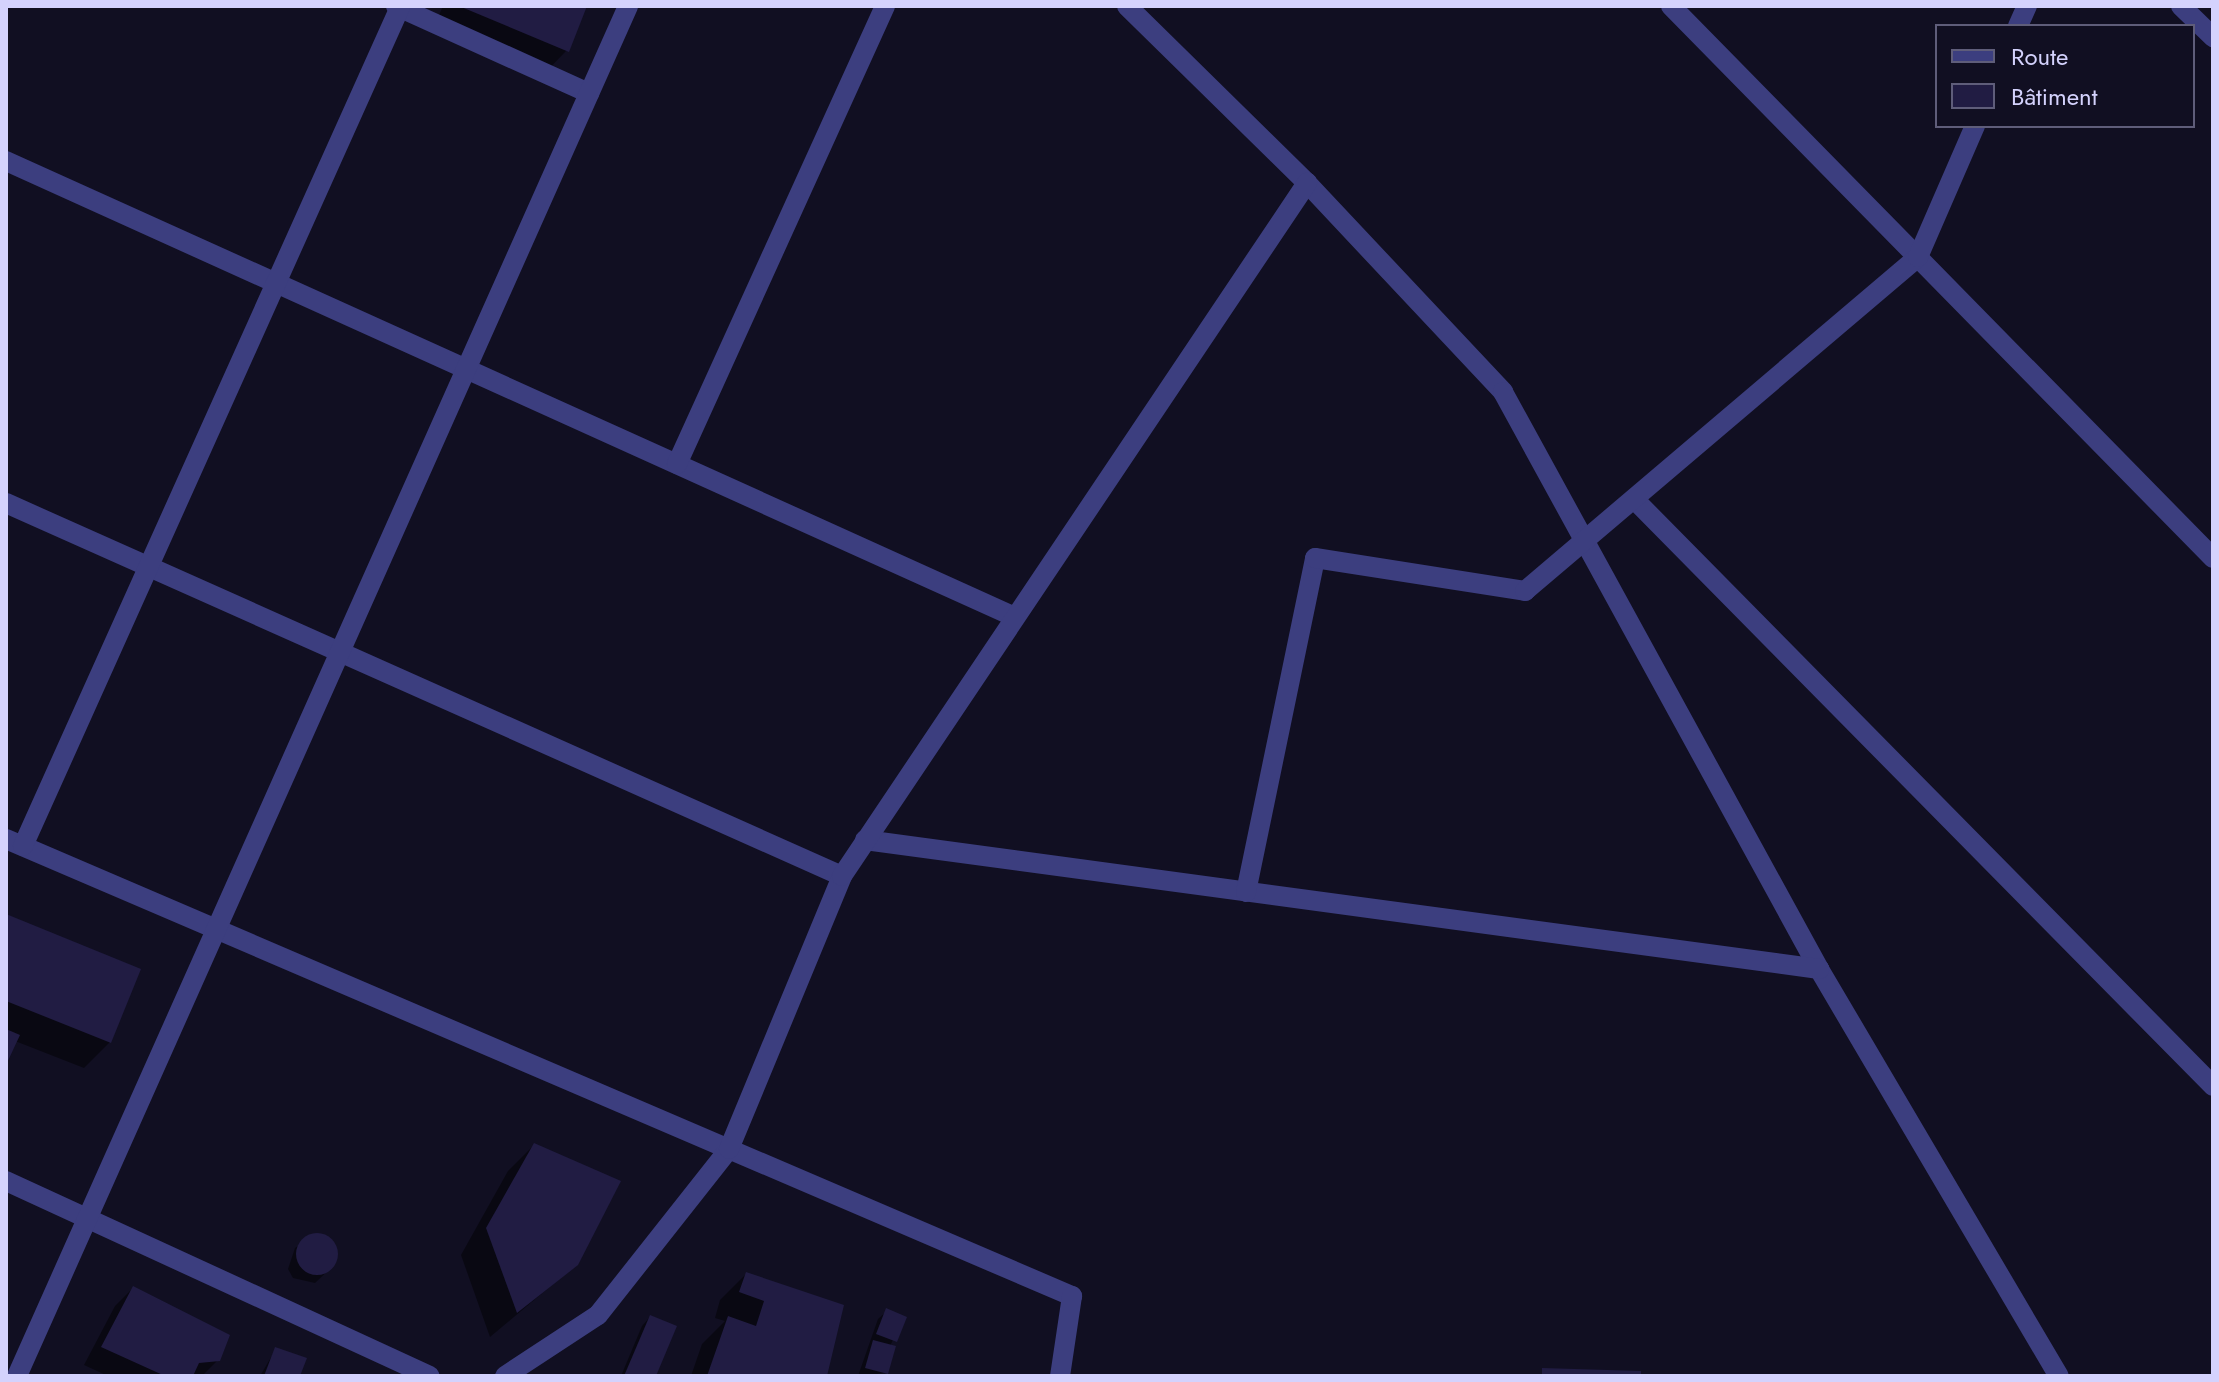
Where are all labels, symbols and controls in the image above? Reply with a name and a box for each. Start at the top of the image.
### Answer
legend [1935,24,2195,128]
text: Route [2011,39,2068,74]
text: Bâtiment [2011,79,2097,114]

